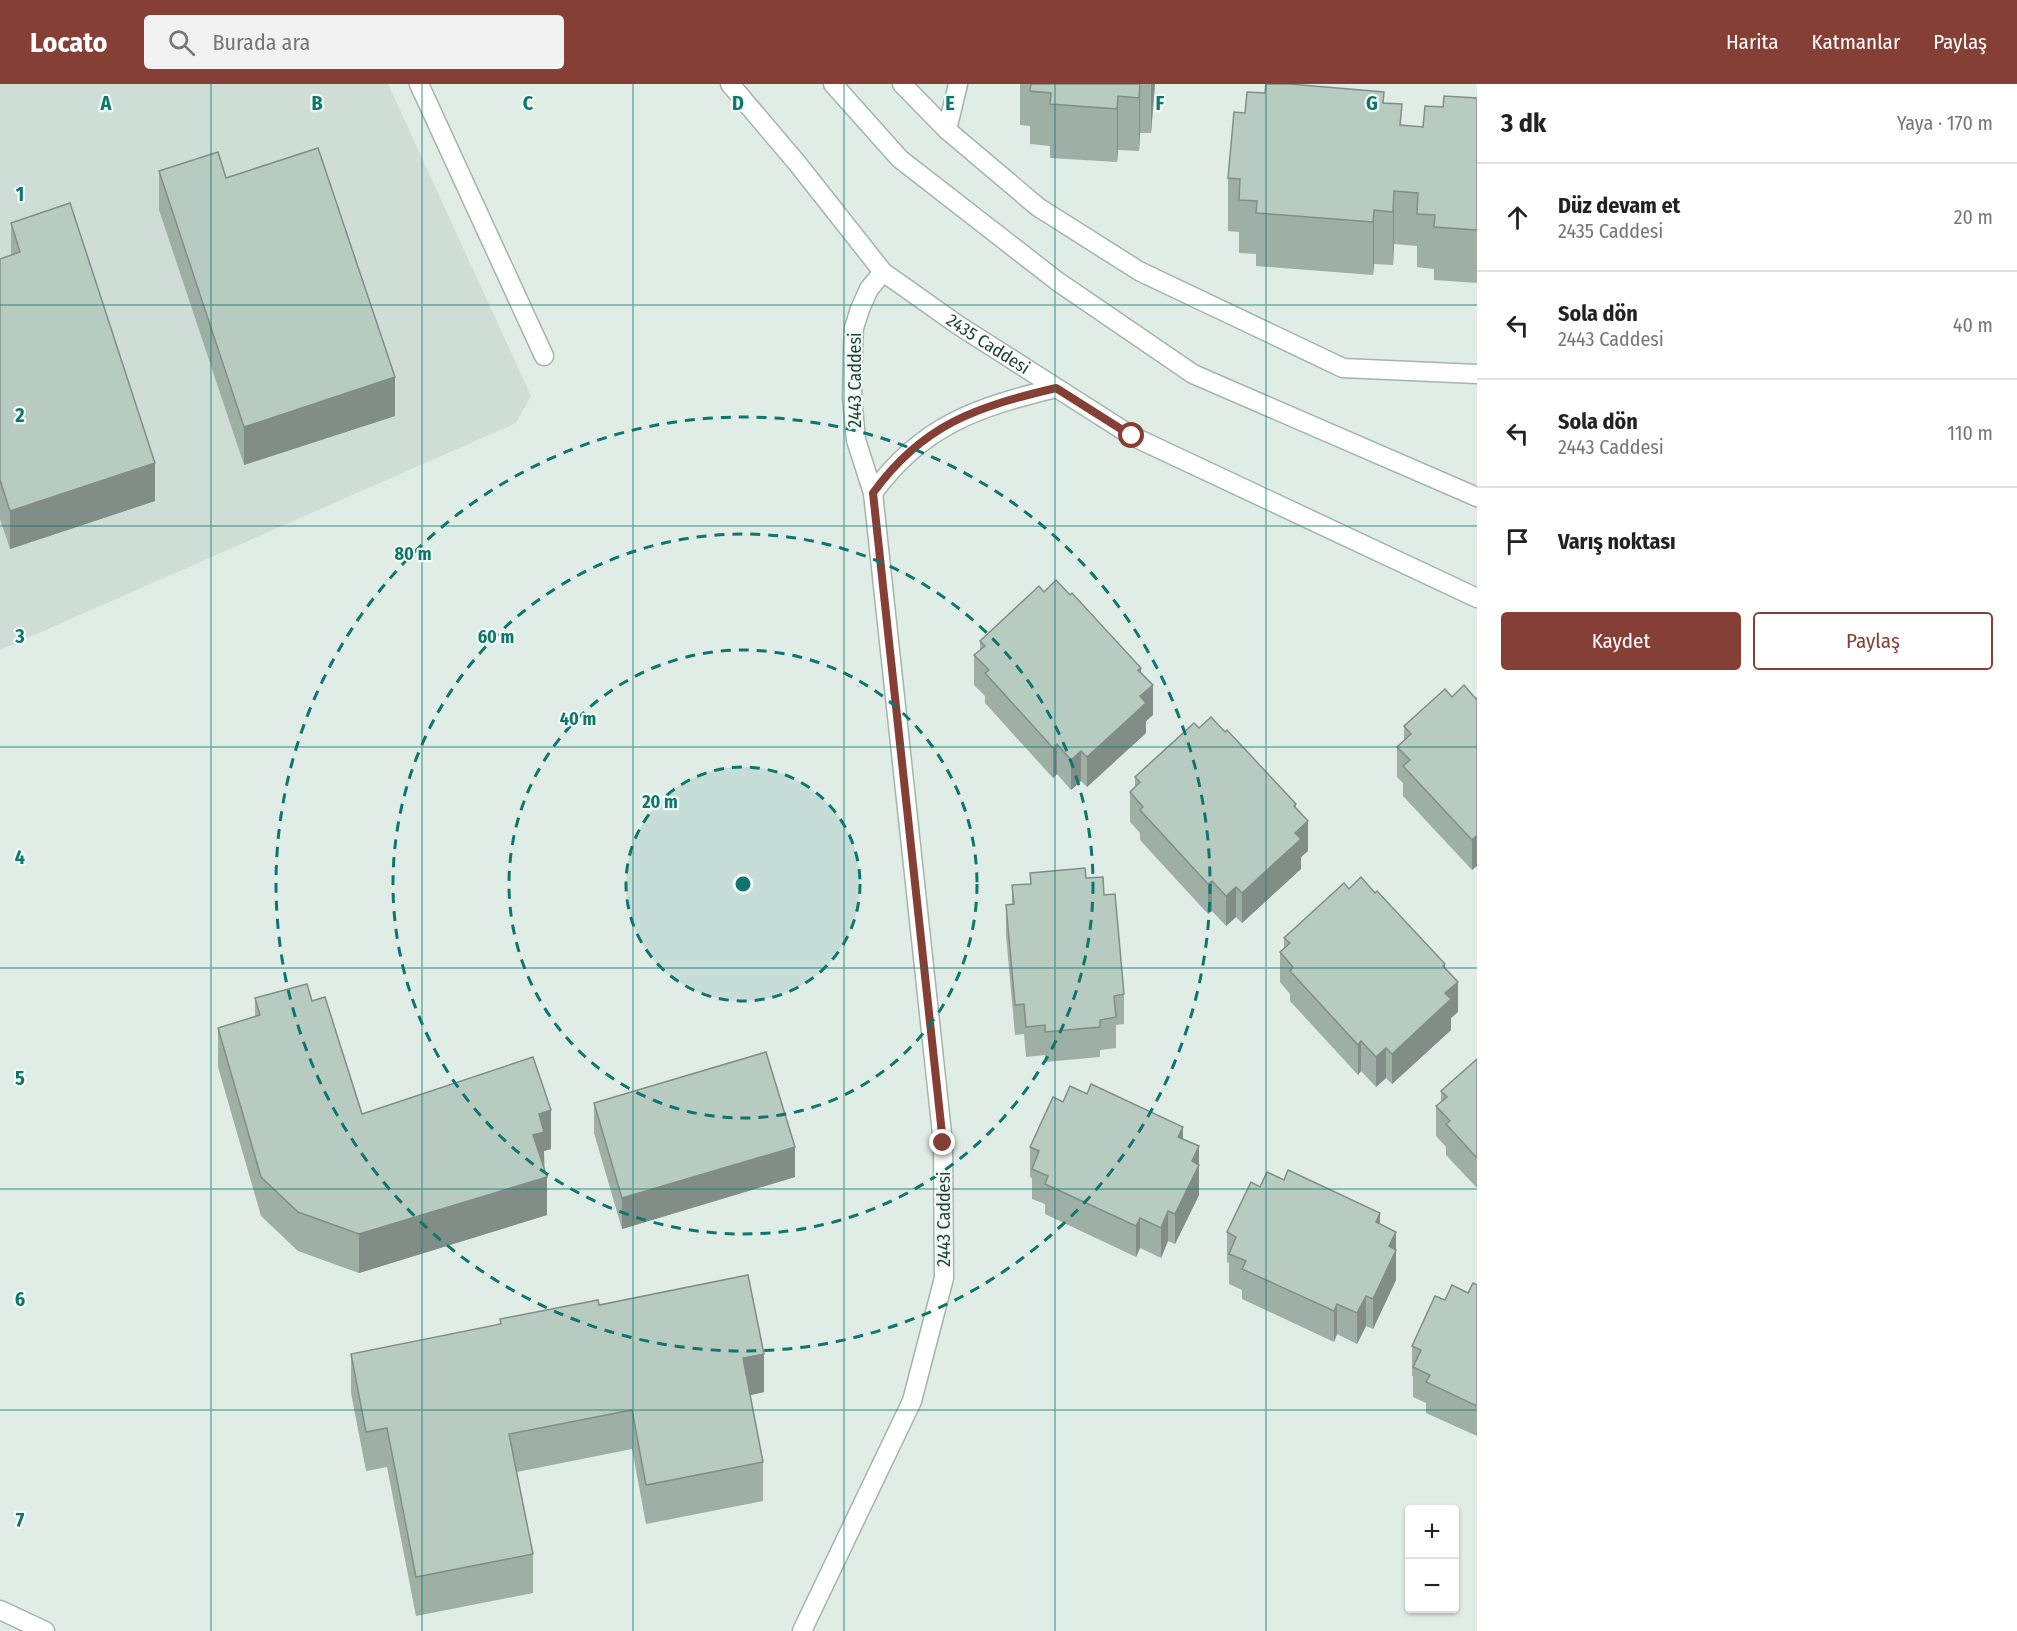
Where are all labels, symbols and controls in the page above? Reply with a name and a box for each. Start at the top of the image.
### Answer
search box [144,15,564,69]
text: Locato [30,26,108,59]
icon: search [165,26,198,59]
text: Burada ara [213,29,310,56]
text: Harita [1726,29,1779,55]
text: Katmanlar [1812,29,1900,55]
text: Paylaş [1933,29,1987,55]
text: A [100,91,113,115]
text: B [311,91,323,115]
text: C [523,91,534,115]
text: D [732,91,744,115]
text: E [945,91,955,115]
text: F [1156,91,1165,115]
text: G [1366,91,1378,115]
text: 3 dk [1501,108,1546,139]
text: Yaya · 170 m [1897,111,1993,135]
text: 1 [16,182,24,206]
text: Düz devam et [1558,192,1680,219]
icon: ahead [1501,201,1534,234]
text: 20 m [1954,205,1993,229]
text: 2435 Caddesi [1558,219,1663,243]
text: Sola dön [1558,300,1638,327]
street label: 2435 Caddesi [942,309,1034,379]
icon: left [1501,309,1534,342]
text: 40 m [1953,313,1993,337]
text: 2443 Caddesi [1558,327,1664,351]
street label: 2443 Caddesi [844,332,866,428]
text: 2 [14,403,25,427]
text: Sola dön [1558,408,1638,435]
icon: left [1501,417,1534,450]
text: 110 m [1947,421,1993,445]
route start [1118,422,1144,448]
text: 2443 Caddesi [1558,435,1664,459]
icon: arrive [1501,525,1534,558]
text: Varış noktası [1558,528,1676,555]
text: 80 m [395,543,431,565]
button: Kaydet [1501,612,1741,670]
button: Paylaş [1753,612,1993,670]
text: 3 [14,624,25,648]
text: 60 m [478,626,514,648]
text: 40 m [560,708,596,730]
text: 20 m [641,791,678,813]
text: 4 [15,845,25,869]
centre of rings [733,874,753,894]
text: 5 [15,1066,25,1090]
route end [929,1129,955,1155]
street label: 2443 Caddesi [933,1171,955,1267]
text: 6 [15,1287,25,1311]
map controls [1405,1505,1459,1613]
button: + [1405,1505,1459,1559]
text: 7 [16,1508,25,1532]
button: − [1405,1559,1459,1613]

